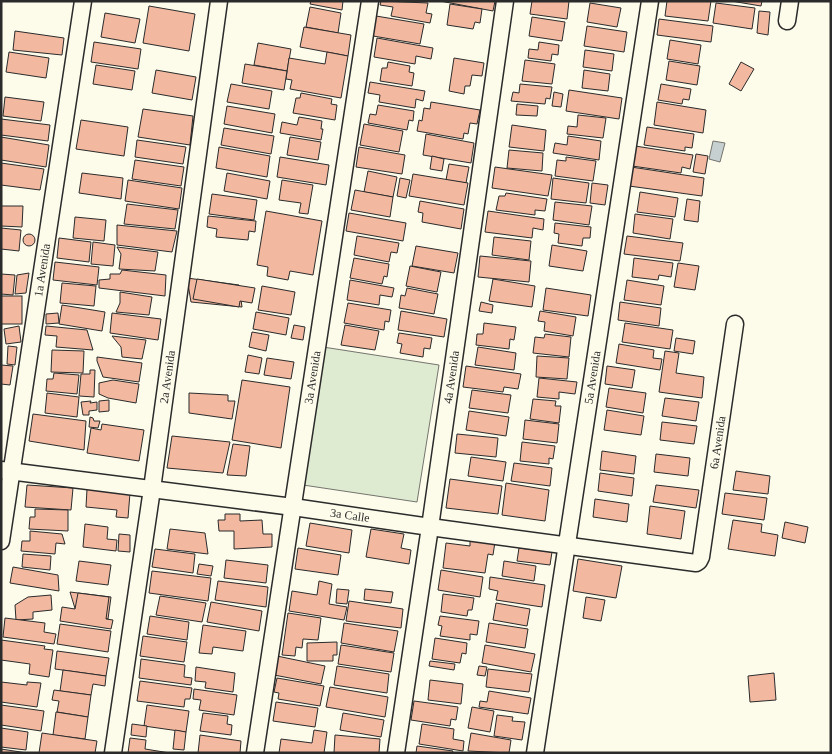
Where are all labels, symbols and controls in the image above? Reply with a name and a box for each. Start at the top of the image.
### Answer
street label: 1a Avenida [31,242,53,298]
street label: 2a Avenida [157,349,178,404]
street label: 3a Avenida [301,349,324,405]
street label: 4a Avenida [441,349,462,405]
street label: 5a Avenida [581,349,604,405]
street label: 6a Avenida [707,414,729,470]
street label: 3a Calle [329,506,371,525]

